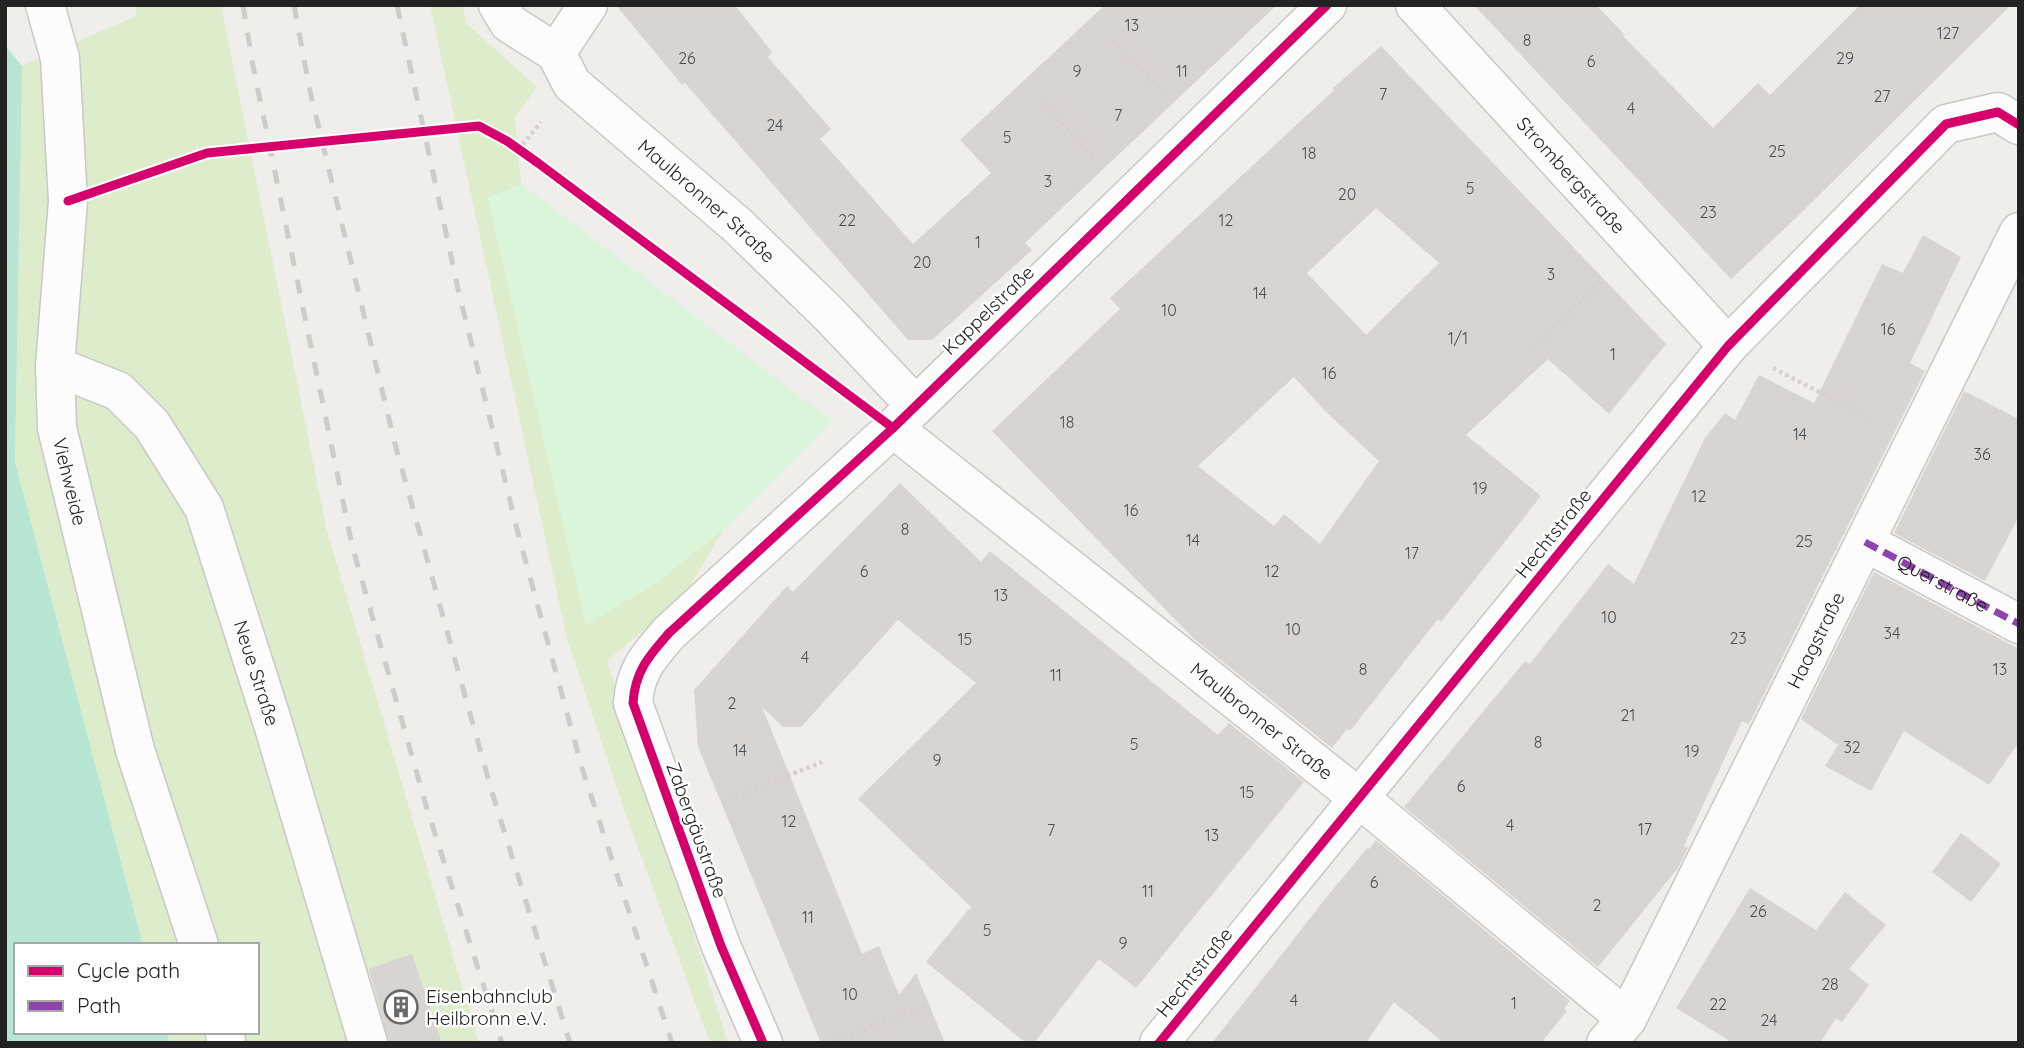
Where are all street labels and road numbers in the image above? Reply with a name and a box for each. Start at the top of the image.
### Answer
street label: Strombergstraße [1512,112,1631,239]
street label: Maulbronner Straße [633,134,781,268]
street label: Kappelstraße [937,260,1039,360]
street label: Viehweide [48,435,92,528]
street label: Hechtstraße [1510,483,1596,583]
street label: Querstraße [1893,549,1992,617]
street label: Haagstraße [1782,588,1850,693]
street label: Neue Straße [229,617,285,729]
street label: Maulbronner Straße [1186,657,1338,785]
street label: Zabergäustraße [661,759,733,901]
street label: Hechtstraße [1151,922,1237,1022]

